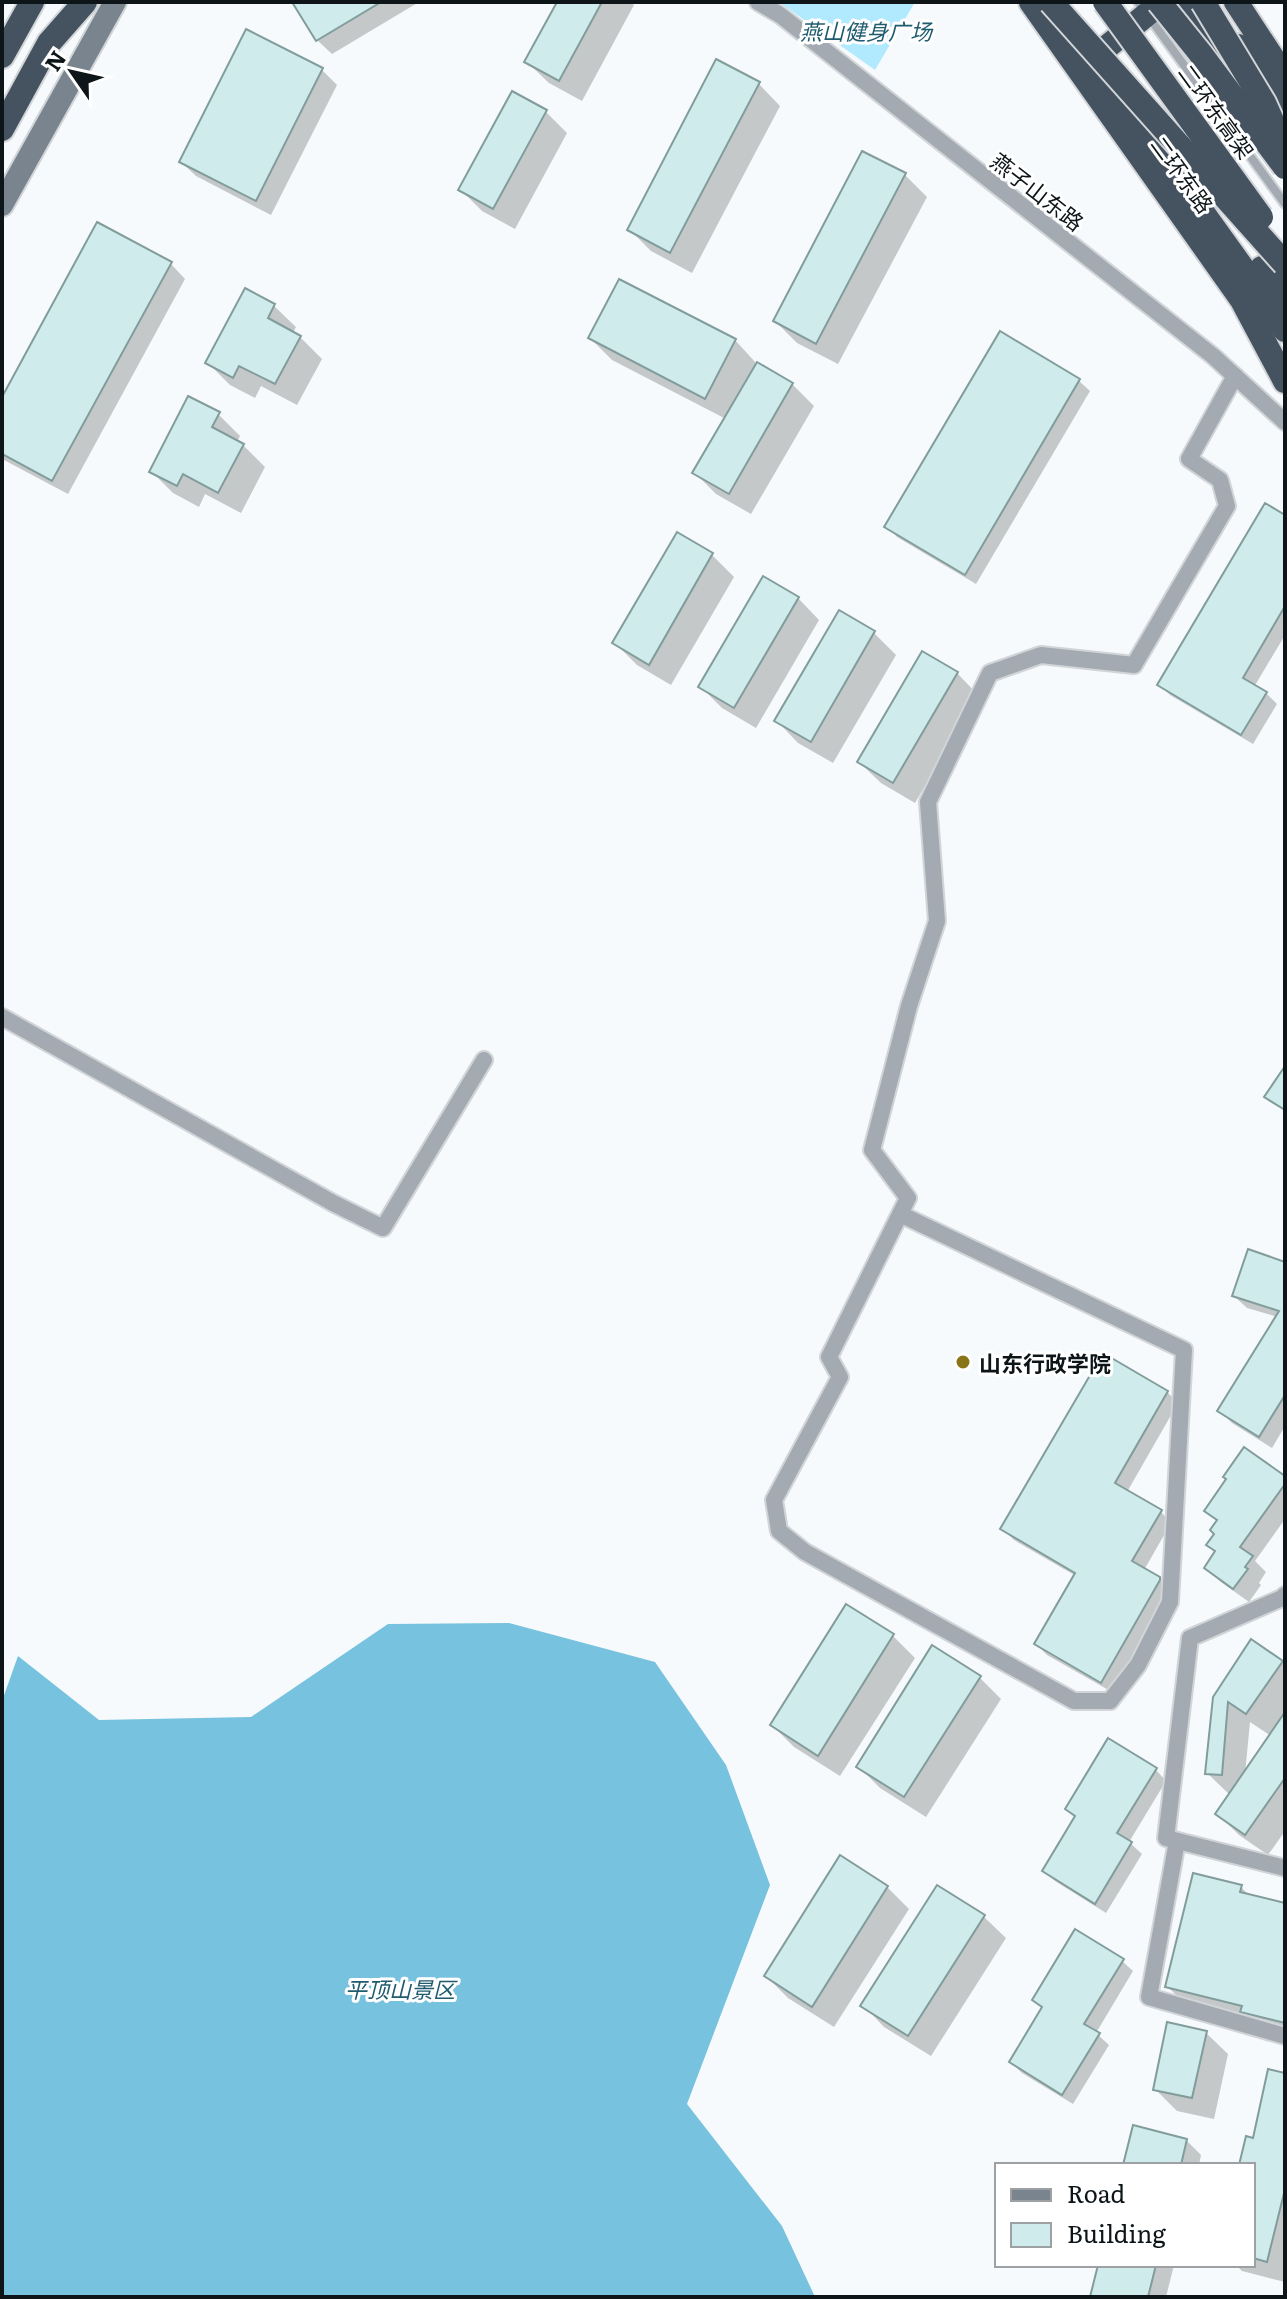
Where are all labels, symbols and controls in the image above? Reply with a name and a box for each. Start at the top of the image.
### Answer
park label: 燕山健身广场 [800,14,934,47]
north arrow [32,32,112,112]
text: N [35,43,73,77]
street label: 二环东高架 [1171,57,1263,165]
street label: 二环东路 [1144,129,1222,219]
street label: 燕子山东路 [984,144,1092,238]
place label: 山东行政学院 [979,1346,1111,1379]
marker: 山东行政学院 [954,1353,972,1371]
park label: 平顶山景区 [345,1972,458,2005]
legend [995,2163,1255,2267]
text: Road [1067,2175,1126,2210]
text: Building [1067,2215,1166,2250]

